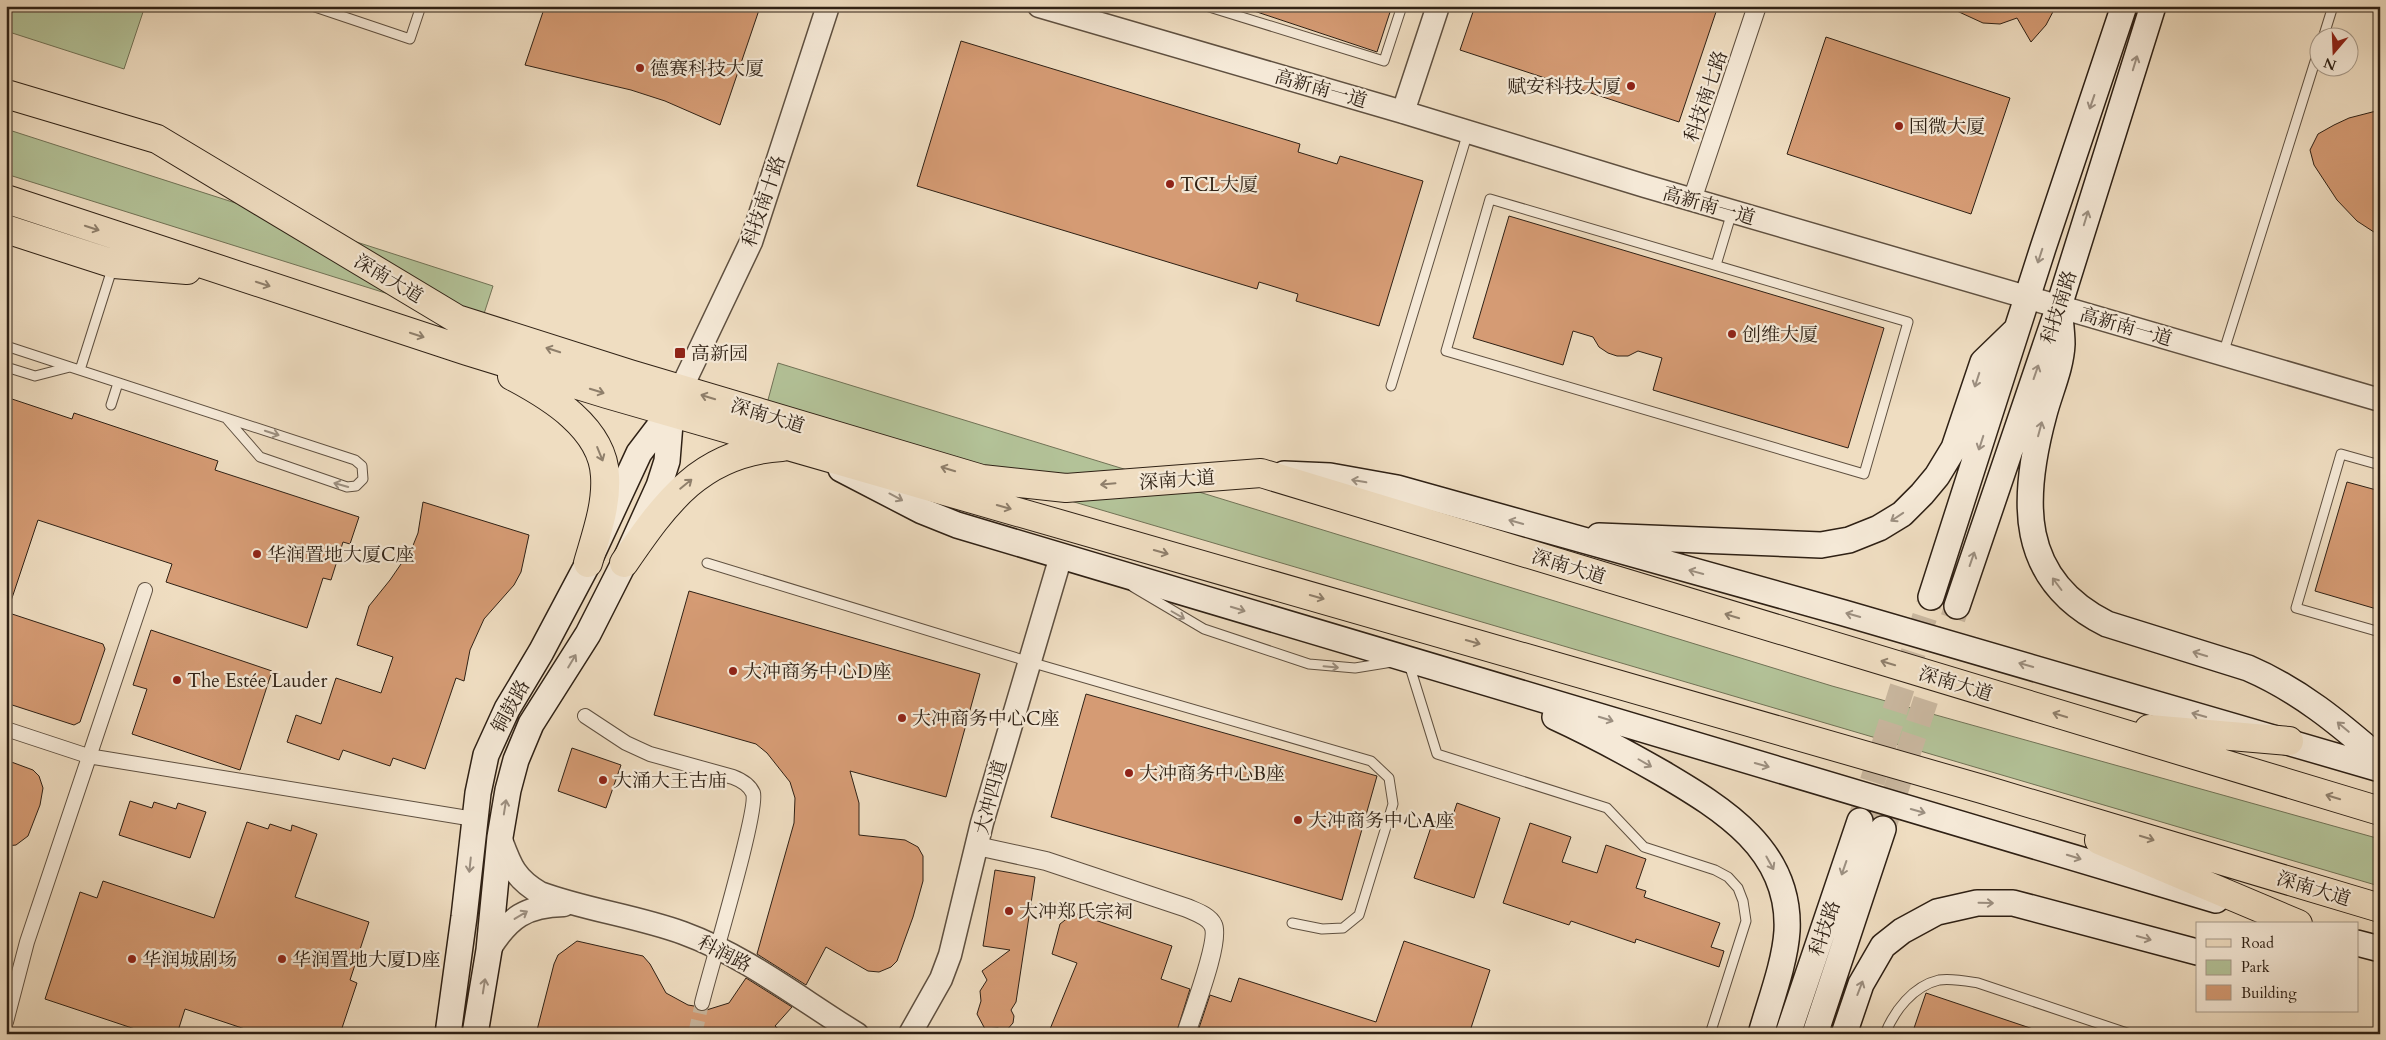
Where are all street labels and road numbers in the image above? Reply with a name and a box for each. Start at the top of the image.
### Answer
street label: 科技南七路 [1678,47,1734,145]
street label: 高新南一道 [1271,63,1370,115]
street label: 科技南十路 [736,152,792,250]
street label: 高新南一道 [1659,180,1758,232]
street label: 深南大道 [349,248,428,310]
street label: 科技南路 [2035,267,2083,347]
street label: 高新南一道 [2076,301,2175,353]
street label: 深南大道 [728,392,808,440]
street label: 深南大道 [1138,464,1216,496]
street label: 深南大道 [1529,543,1609,591]
street label: 深南大道 [1916,660,1996,708]
street label: 铜鼓路 [486,675,536,738]
street label: 大冲四道 [969,757,1013,837]
street label: 深南大道 [2274,865,2354,913]
street label: 科技路 [1803,897,1847,960]
street label: 科润路 [693,929,756,978]

